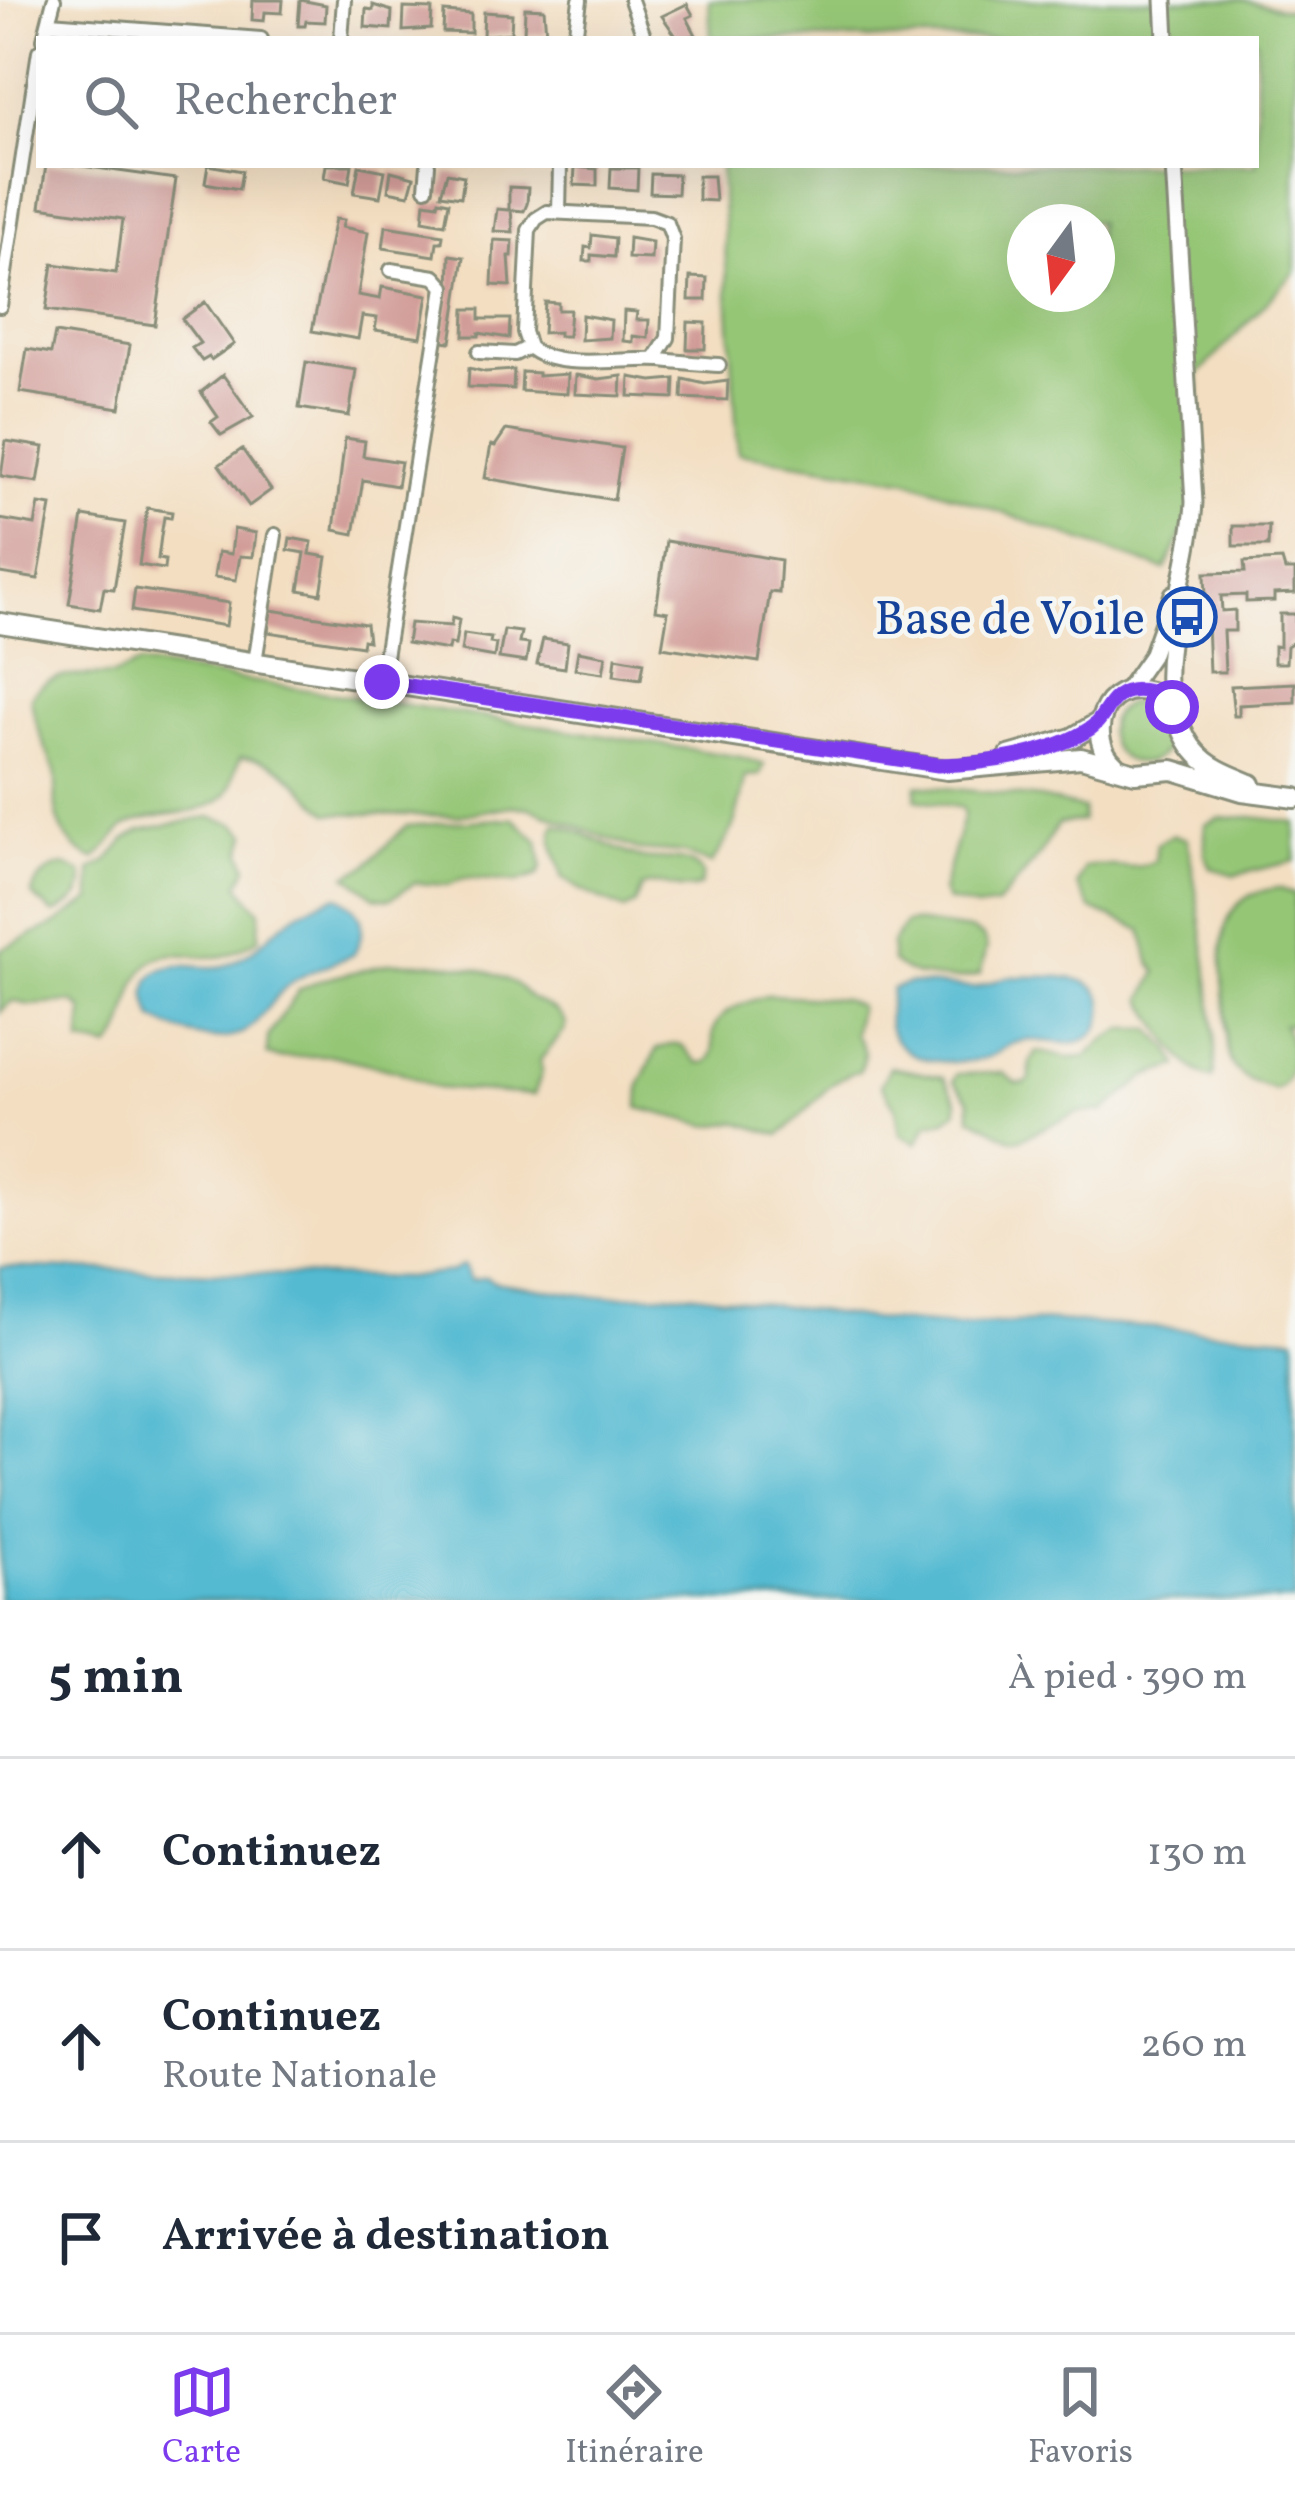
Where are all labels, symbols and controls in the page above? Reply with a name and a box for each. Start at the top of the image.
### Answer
search box [36,36,1259,168]
icon: search [78,69,144,135]
text: Rechercher [174,71,397,134]
north arrow [1007,204,1115,312]
bus stop icon: Base de Voile [1156,586,1218,648]
place label: Base de Voile [875,588,1145,655]
route end [355,655,409,709]
route start [1145,680,1199,734]
text: 5 min [48,1643,184,1714]
text: À pied · 390 m [1008,1651,1247,1705]
icon: ahead [48,1821,114,1887]
text: Continuez [162,1822,381,1885]
text: 130 m [1147,1827,1247,1881]
text: Continuez [162,1987,381,2050]
icon: ahead [48,2013,114,2079]
text: 260 m [1141,2019,1247,2073]
text: Route Nationale [162,2050,437,2104]
icon: arrive [48,2205,114,2271]
text: Arrivée à destination [162,2206,610,2269]
tab: Carte [162,2359,241,2477]
tab: Itinéraire [565,2359,704,2477]
tab: Favoris [1028,2359,1133,2477]

